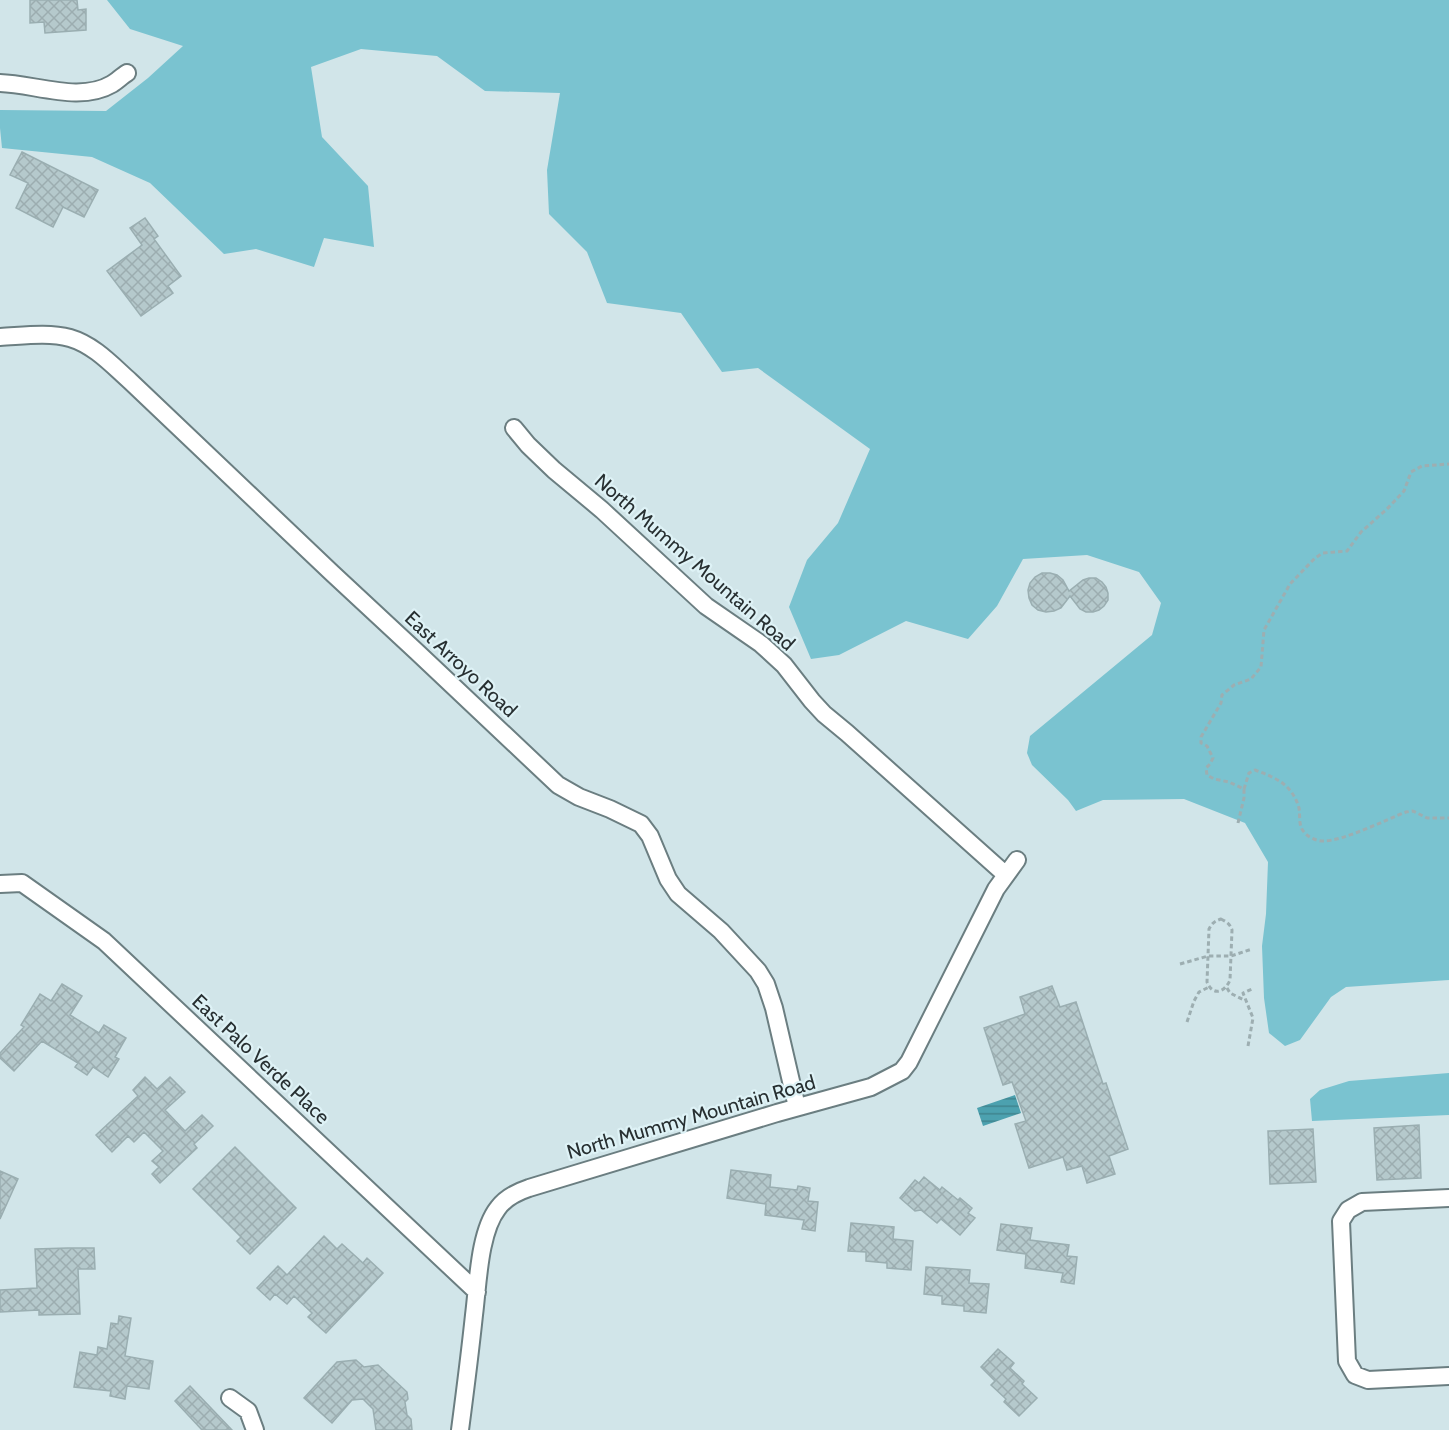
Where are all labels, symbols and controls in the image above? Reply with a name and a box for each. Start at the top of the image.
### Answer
street label: North Mummy Mountain Road [590,469,800,655]
street label: East Arroyo Road [400,606,522,722]
street label: East Palo Verde Place [187,989,335,1129]
street label: North Mummy Mountain Road [564,1070,818,1164]

